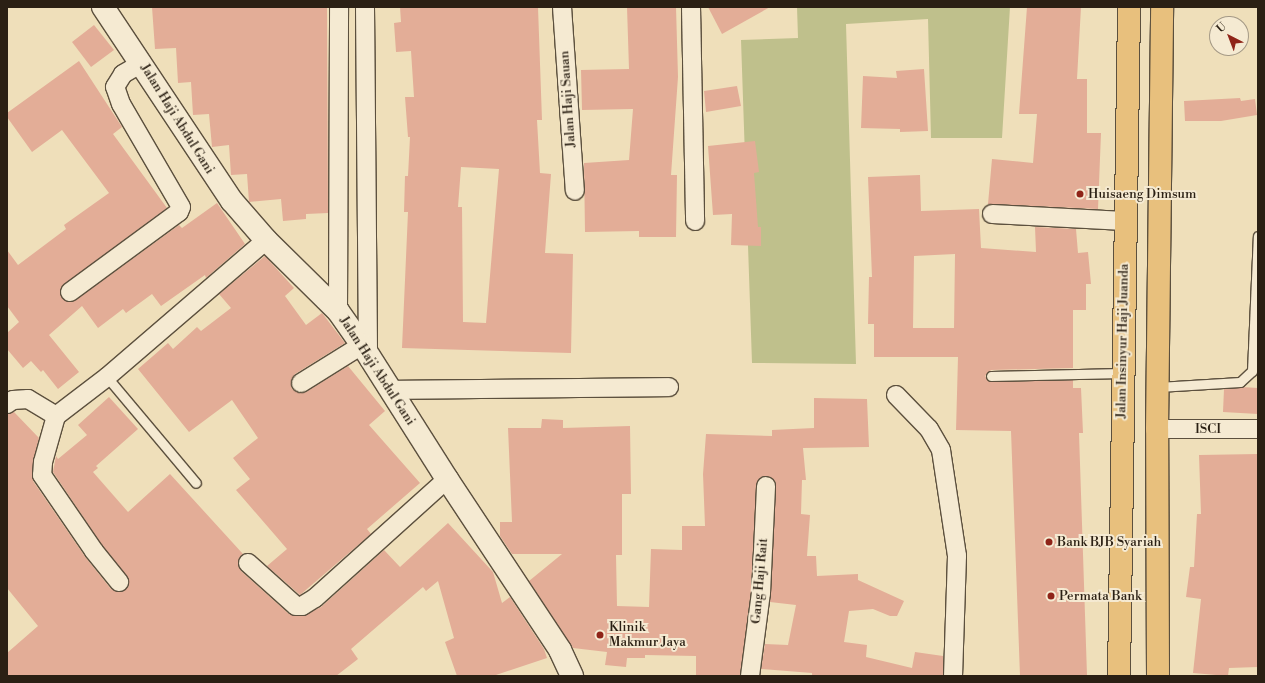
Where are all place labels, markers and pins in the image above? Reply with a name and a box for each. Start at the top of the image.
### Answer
place label: Huisaeng Dimsum [1088,186,1196,202]
marker: Huisaeng Dimsum [1075,189,1085,199]
place label: Bank BJB Syariah [1057,534,1161,550]
marker: Bank BJB Syariah [1044,537,1054,547]
place label: Permata Bank [1059,588,1142,604]
marker: Permata Bank [1046,591,1056,601]
place label: Klinik Makmur Jaya [609,620,686,651]
marker: Klinik Makmur Jaya [594,629,606,641]

